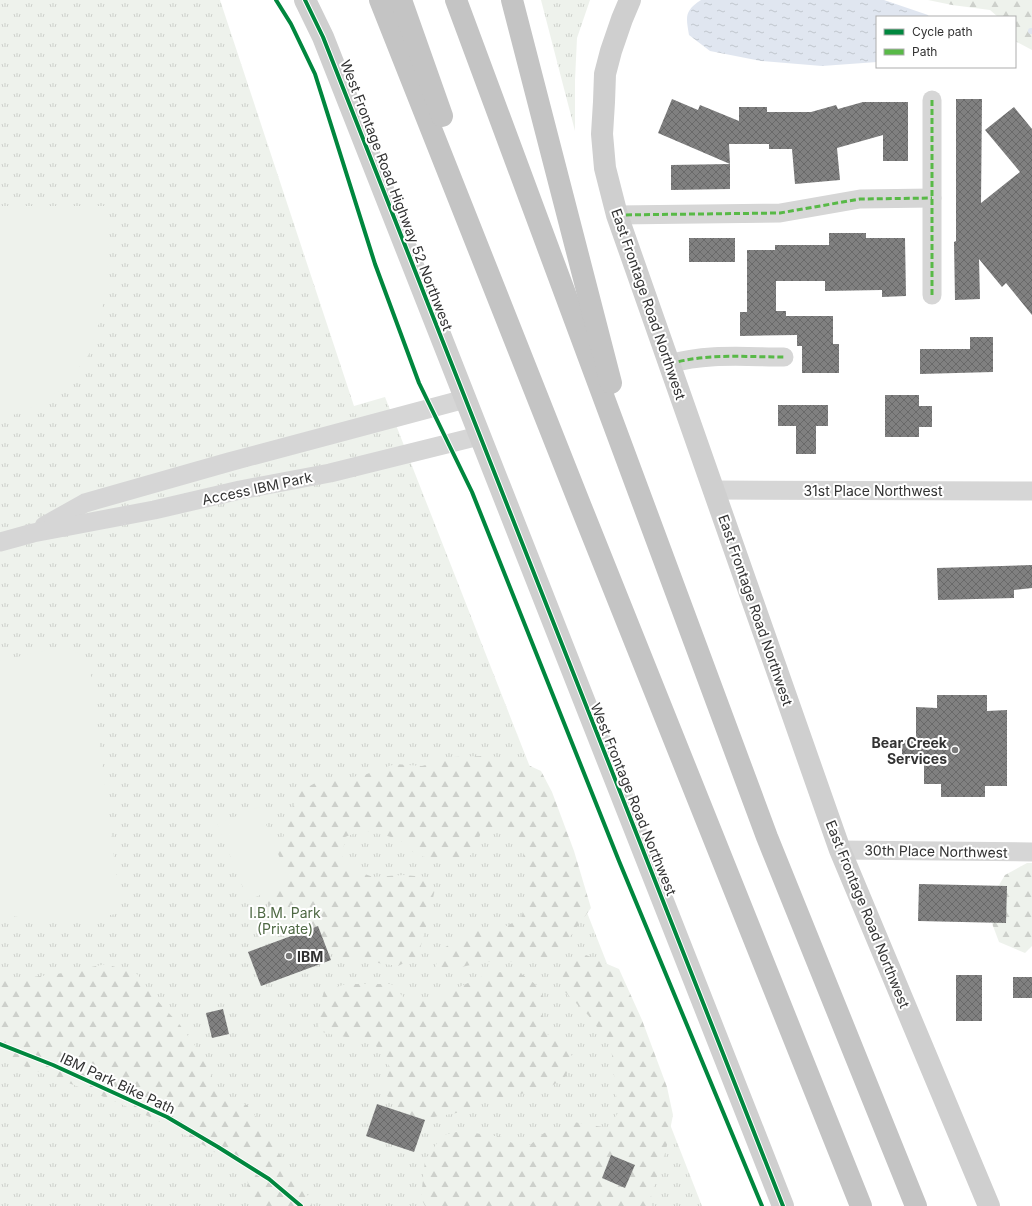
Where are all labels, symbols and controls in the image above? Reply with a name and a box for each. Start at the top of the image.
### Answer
legend [876,16,1016,68]
text: Cycle path [912,24,973,39]
text: Path [912,44,937,59]
street label: West Frontage Road Highway 52 Northwest [337,57,457,333]
street label: East Frontage Road Northwest [608,206,690,402]
street label: Access IBM Park [200,468,314,508]
street label: 31st Place Northwest [803,482,943,499]
street label: East Frontage Road Northwest [715,512,797,708]
street label: West Frontage Road Northwest [587,700,681,898]
place label: Bear Creek Services [872,734,948,767]
marker: Bear Creek Services [950,745,960,755]
street label: East Frontage Road Northwest [822,818,914,1011]
street label: 30th Place Northwest [864,841,1008,861]
park label: I.B.M. Park (Private) [249,904,321,937]
place label: IBM [297,948,323,965]
marker: IBM [284,951,294,961]
street label: IBM Park Bike Path [58,1049,178,1117]

